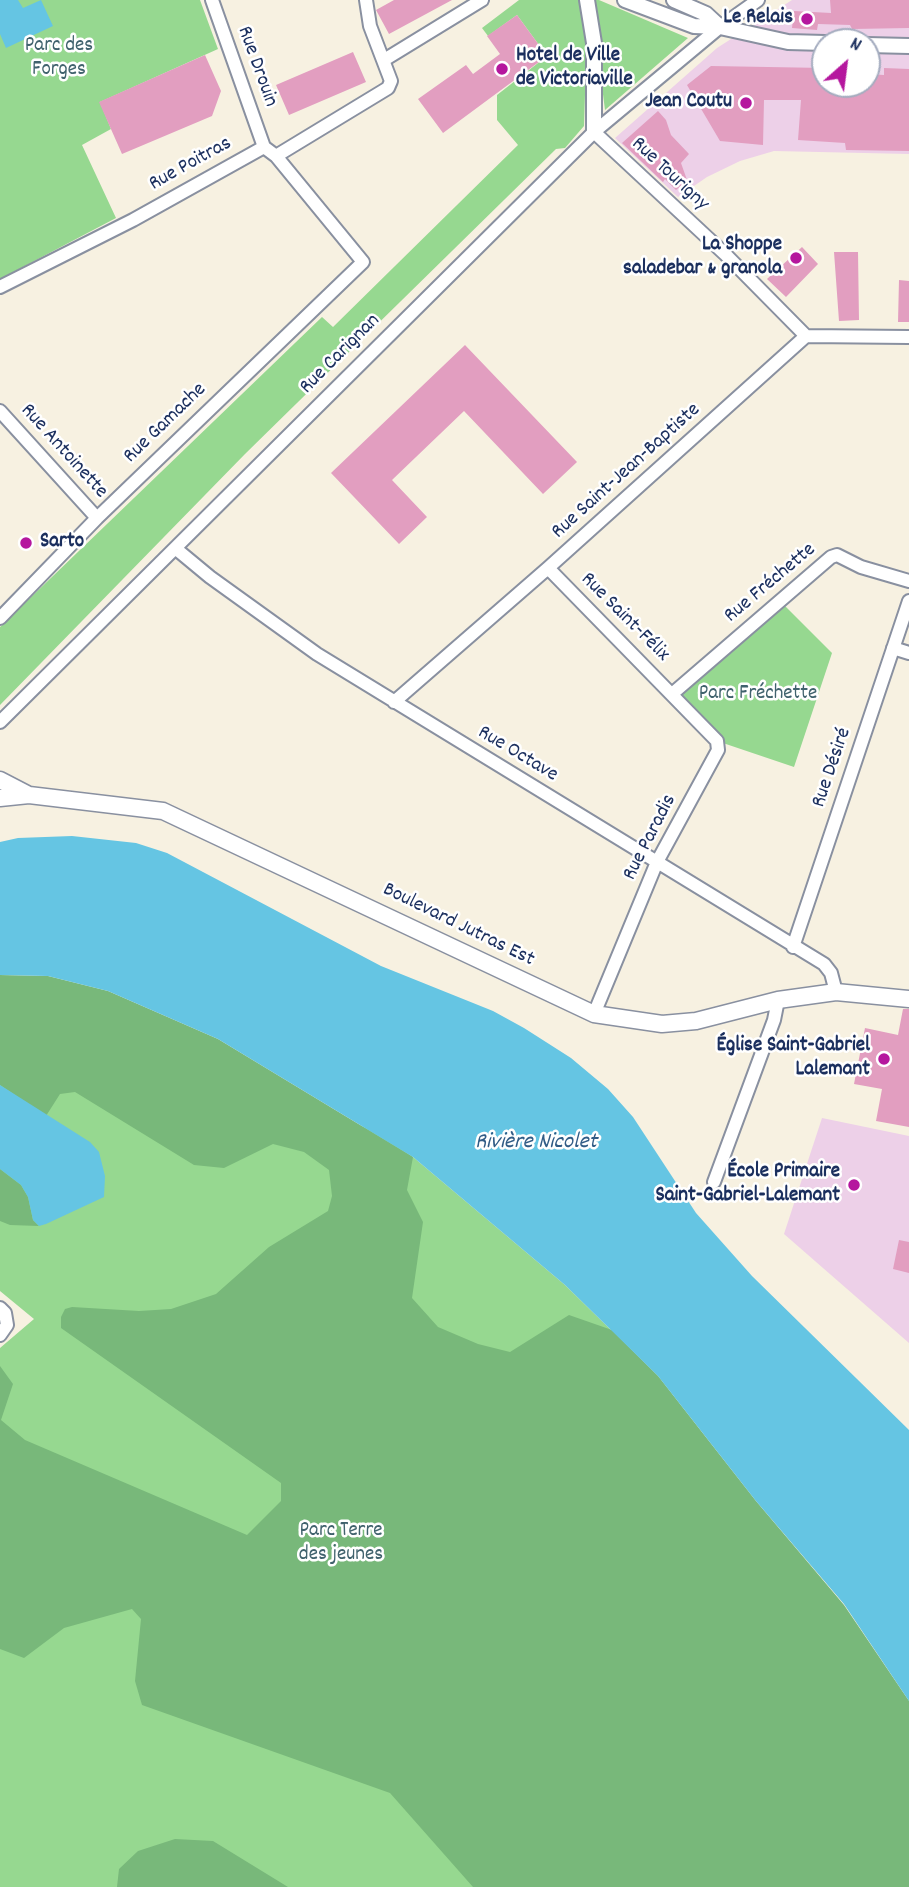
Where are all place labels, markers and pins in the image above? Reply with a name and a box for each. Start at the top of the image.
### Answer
place label: Le Relais [723,6,793,32]
marker: Le Relais [799,11,815,27]
place label: Hotel de Ville de Victoriaville [516,44,633,94]
marker: Hotel de Ville de Victoriaville [494,61,510,77]
place label: Jean Coutu [645,90,732,116]
marker: Jean Coutu [738,95,754,111]
place label: La Shoppe saladebar & granola [623,233,782,283]
marker: La Shoppe saladebar & granola [788,250,804,266]
place label: Sarto [40,530,84,556]
marker: Sarto [18,535,34,551]
place label: Église Saint-Gabriel Lalemant [717,1034,870,1084]
marker: Église Saint-Gabriel Lalemant [876,1051,892,1067]
place label: École Primaire Saint-Gabriel-Lalemant [655,1160,840,1210]
marker: École Primaire Saint-Gabriel-Lalemant [846,1177,862,1193]

